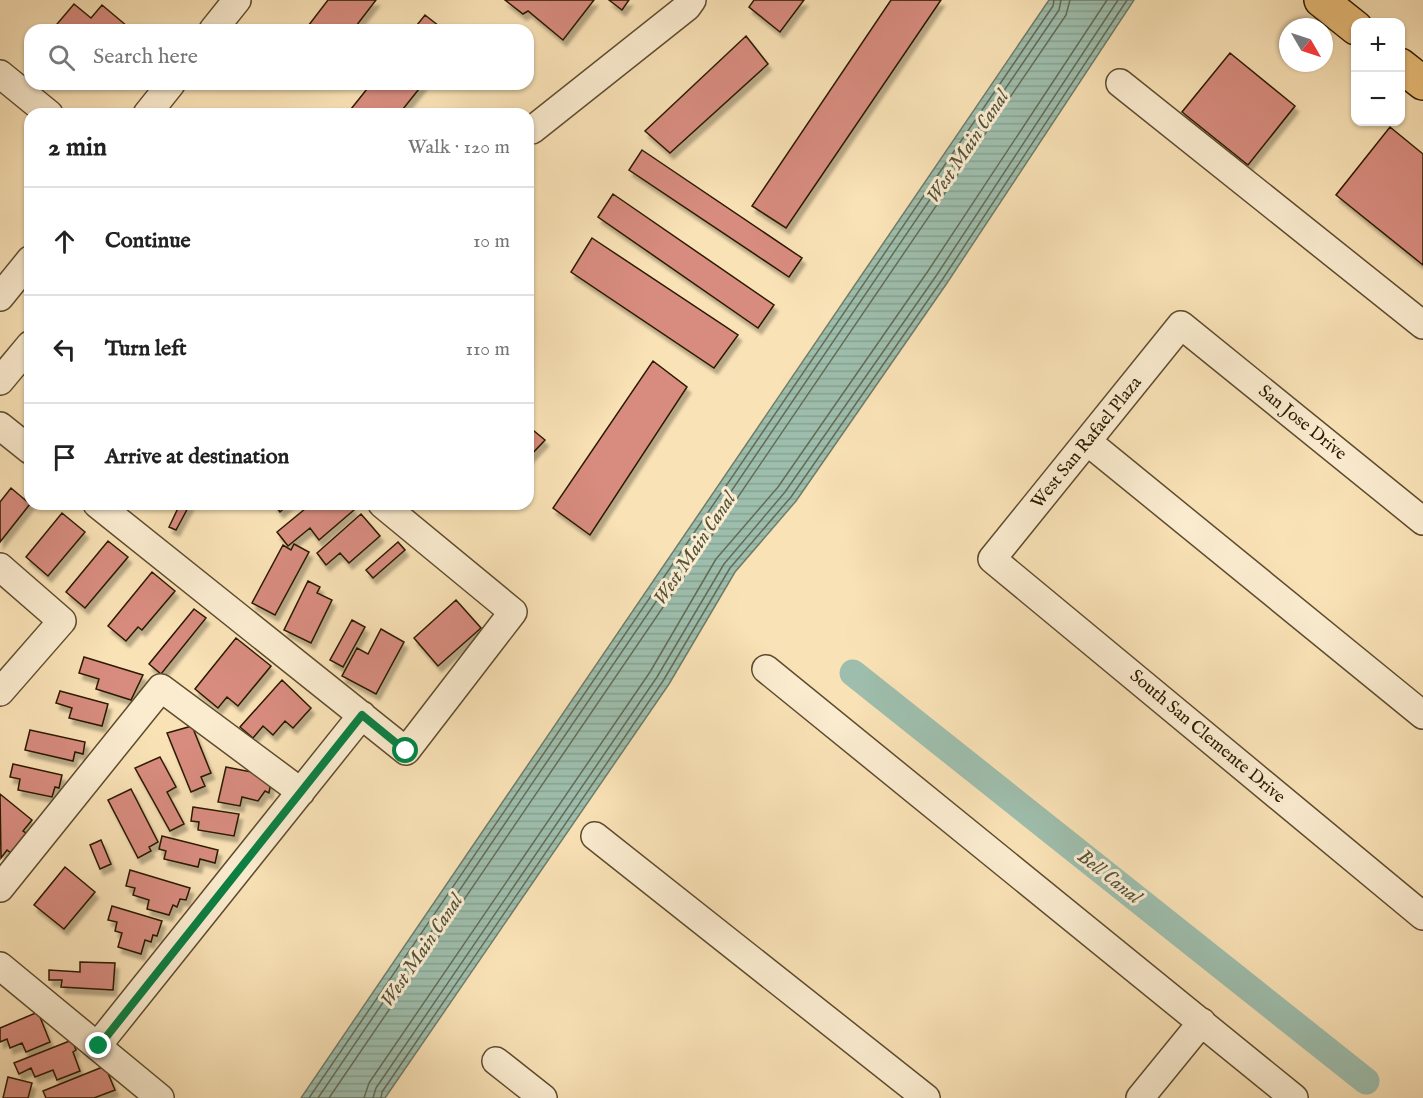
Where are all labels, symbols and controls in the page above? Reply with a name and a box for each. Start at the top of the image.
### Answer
north arrow [1279,18,1333,72]
map controls [1351,18,1405,126]
button: + [1351,18,1405,72]
search box [24,24,534,90]
icon: search [45,41,78,74]
text: Search here [93,43,198,71]
button: − [1351,72,1405,126]
water label: West Main Canal [921,84,1016,208]
text: 2 min [48,131,107,164]
text: Walk · 120 m [408,135,510,160]
icon: ahead [48,225,81,258]
text: Continue [105,227,191,255]
text: 10 m [473,229,510,254]
icon: left [48,333,81,366]
text: Turn left [105,335,187,363]
text: 110 m [466,337,510,362]
street label: West San Rafael Plaza [1027,372,1148,514]
street label: San Jose Drive [1253,380,1351,466]
icon: arrive [48,441,81,474]
text: Arrive at destination [105,443,289,471]
water label: West Main Canal [648,486,743,610]
street label: South San Clemente Drive [1124,665,1290,809]
route start [392,737,418,763]
water label: Bell Canal [1072,844,1148,911]
water label: West Main Canal [375,888,470,1012]
route end [85,1032,111,1058]

